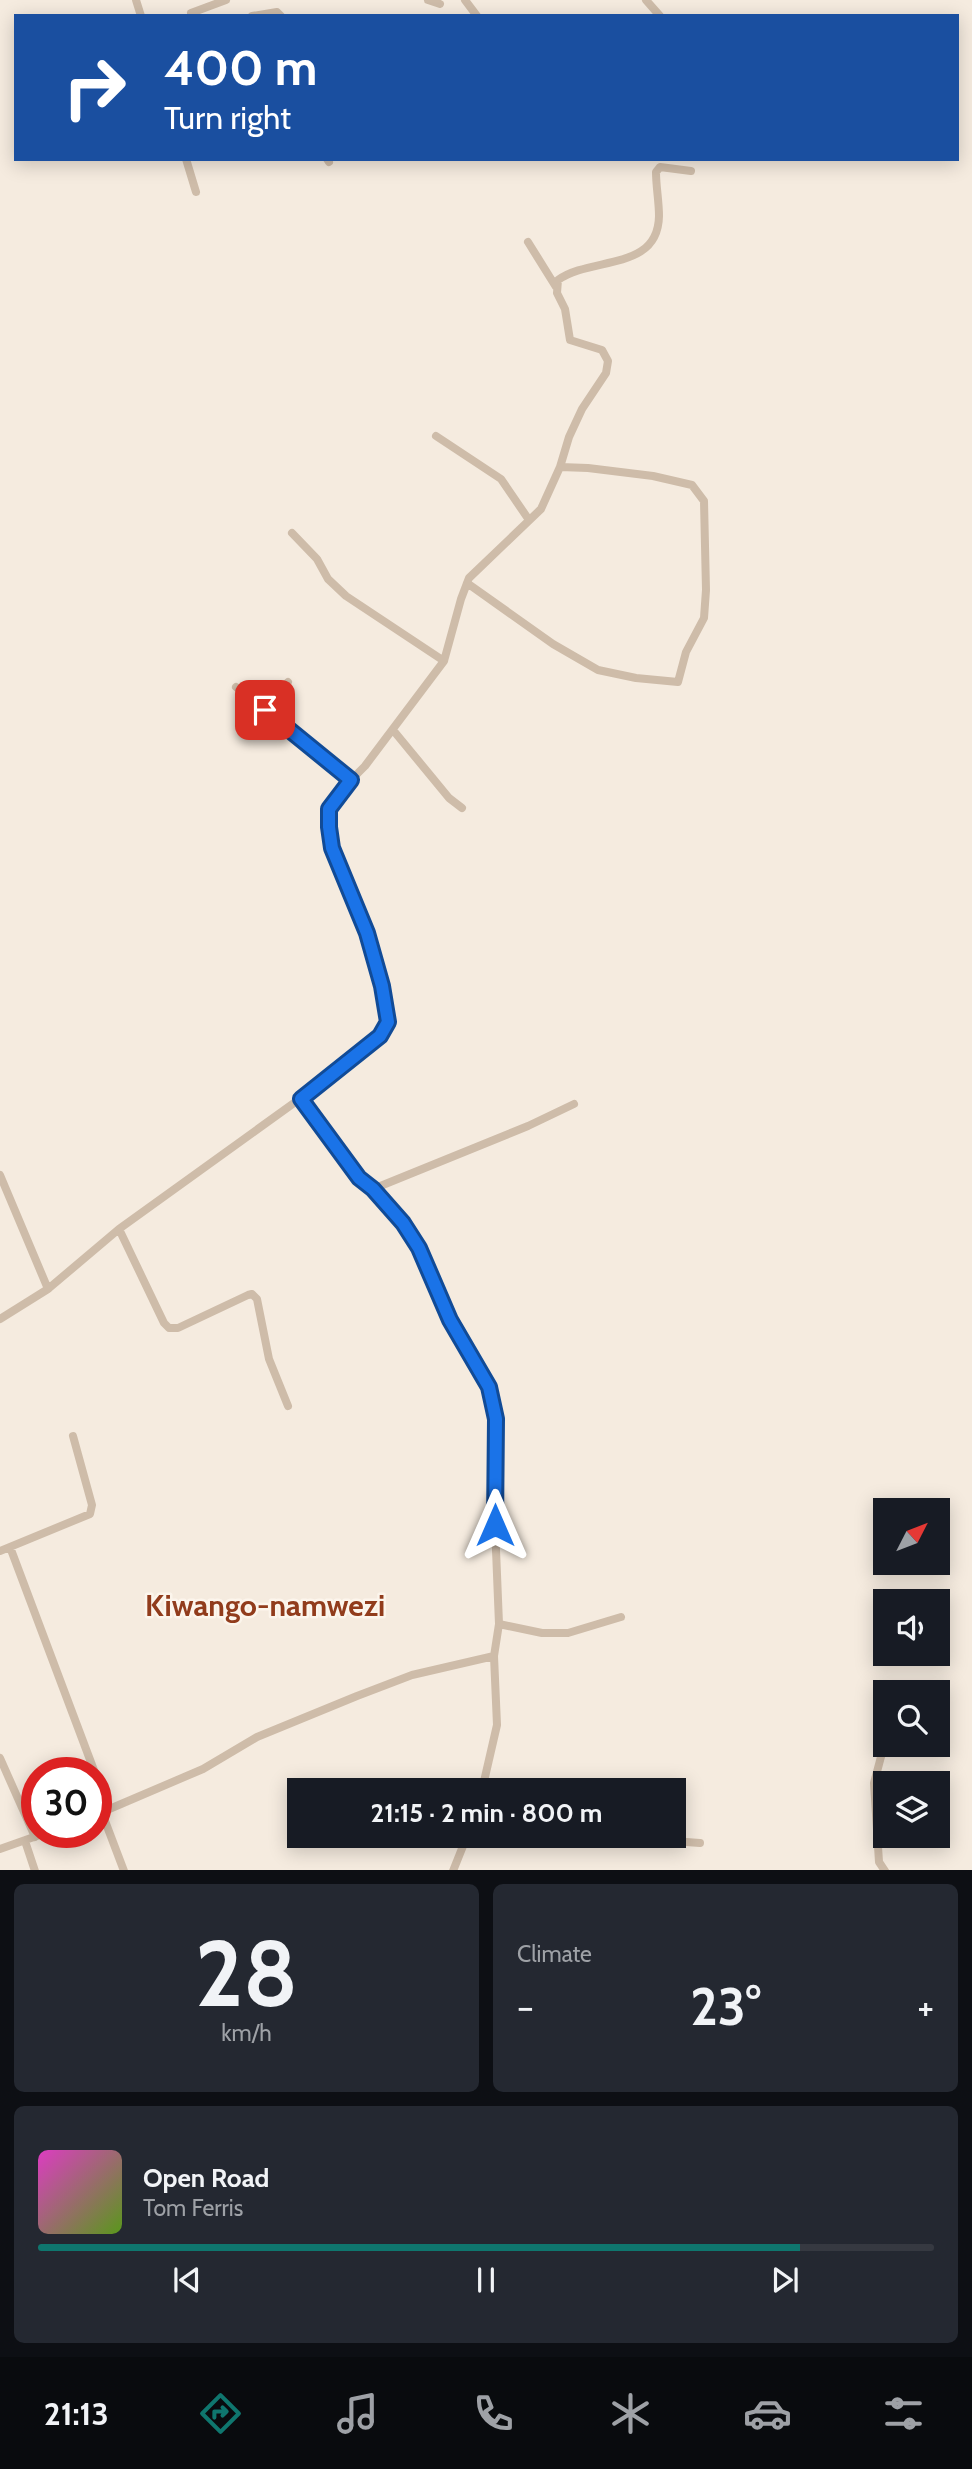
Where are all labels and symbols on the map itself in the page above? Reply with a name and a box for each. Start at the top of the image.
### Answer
pin [235,680,295,740]
position arrow [458,1488,532,1562]
north arrow [873,1498,950,1575]
district label: Kiwango-namwezi [145,1587,385,1624]
speed limit sign: 30 [21,1757,112,1848]

